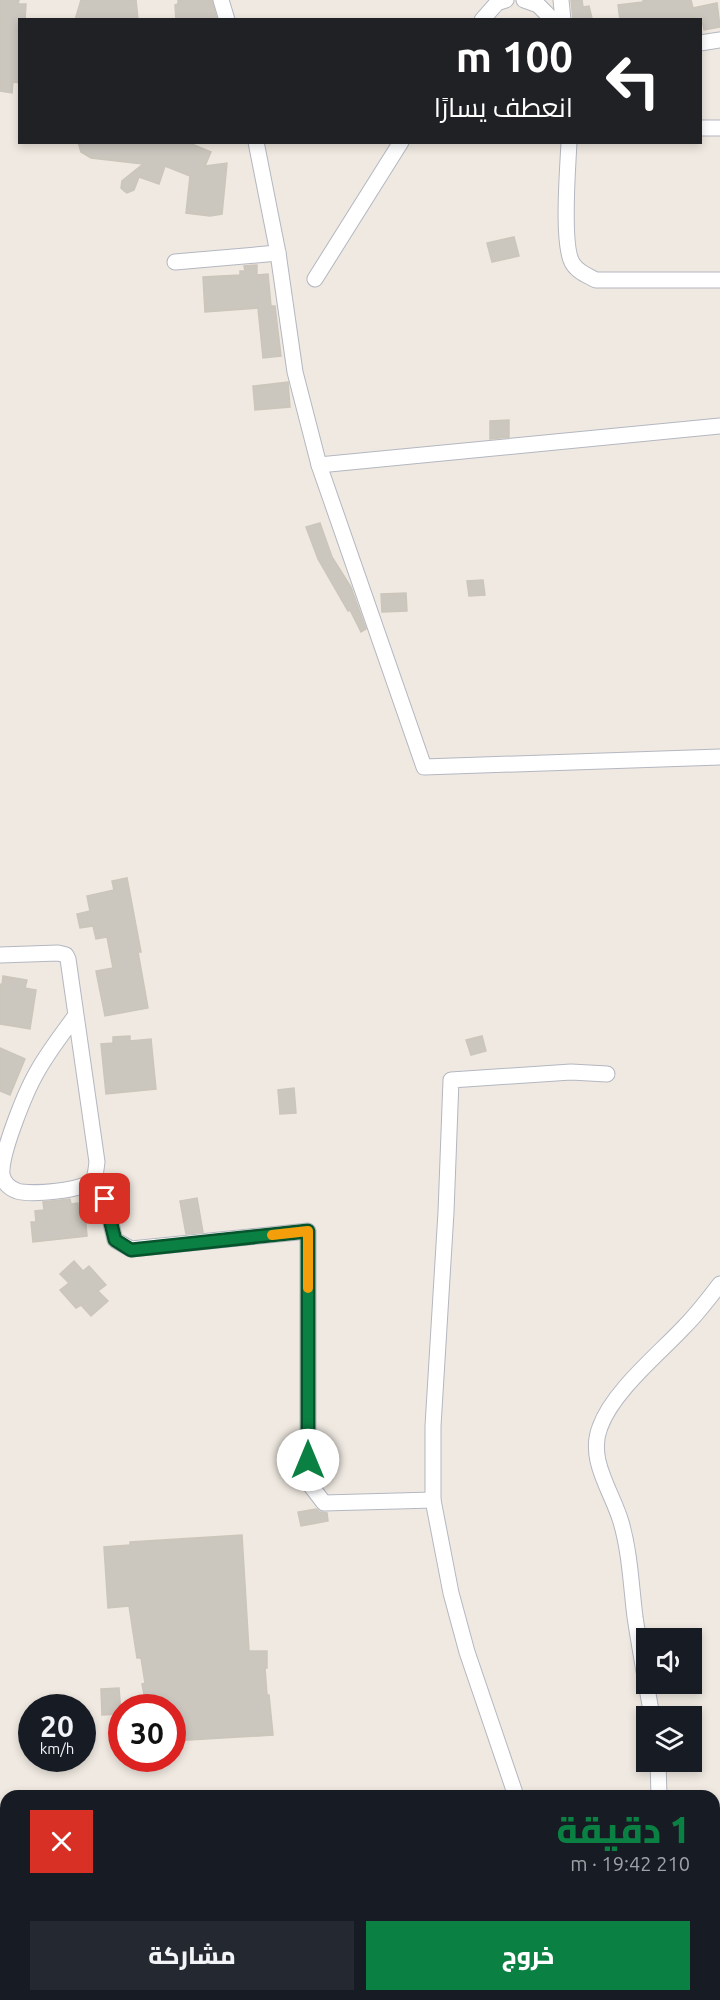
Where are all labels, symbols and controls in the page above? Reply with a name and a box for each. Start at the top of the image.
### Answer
text: 100 m [456,33,573,80]
icon: left [594,42,672,120]
text: انعطف يسارًا [434,92,573,122]
pin [79,1173,130,1224]
icon: arrive [88,1182,121,1215]
position arrow [276,1428,340,1492]
map controls [636,1628,702,1772]
button: sound [636,1628,702,1694]
speed limit sign: 30 [108,1694,186,1772]
button: layers [636,1706,702,1772]
text: 20 [40,1709,74,1743]
text: km/h [40,1740,74,1757]
text: 1 دقيقة [557,1809,690,1850]
button: close [30,1810,93,1873]
text: 210 m · 19:42 [570,1852,690,1875]
button: مشاركة [30,1921,354,1990]
button: خروج [366,1921,690,1990]

